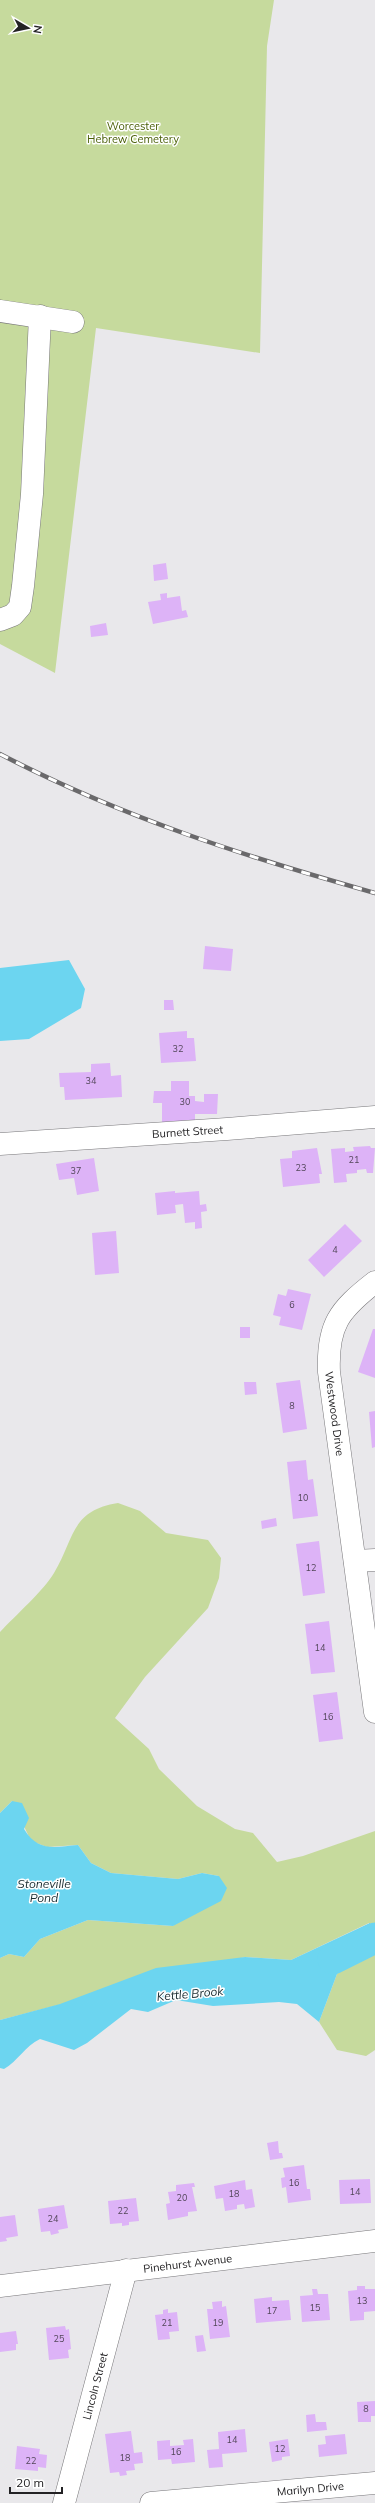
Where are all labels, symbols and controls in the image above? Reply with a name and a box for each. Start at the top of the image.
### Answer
north arrow [8,8,48,48]
text: N [30,24,45,35]
park label: Worcester Hebrew Cemetery [87,119,179,146]
house number: 32 [173,1043,183,1054]
house number: 34 [86,1075,97,1086]
house number: 30 [180,1096,190,1107]
street label: Burnett Street [152,1122,224,1141]
house number: 21 [349,1154,359,1165]
house number: 23 [296,1162,306,1173]
house number: 37 [71,1165,81,1176]
house number: 4 [332,1244,338,1255]
house number: 6 [289,1299,295,1310]
street label: Westwood Drive [322,1371,347,1457]
house number: 8 [289,1400,295,1411]
house number: 10 [298,1492,308,1503]
house number: 12 [306,1562,316,1573]
house number: 14 [315,1642,326,1653]
house number: 16 [323,1711,333,1722]
water label: Stoneville Pond [17,1876,71,1905]
water label: Kettle Brook [156,1983,225,2004]
house number: 16 [289,2177,299,2188]
house number: 14 [350,2186,361,2197]
house number: 18 [229,2188,239,2199]
house number: 20 [177,2192,187,2203]
house number: 22 [118,2205,128,2216]
house number: 24 [48,2213,59,2224]
street label: Pinehurst Avenue [142,2251,233,2276]
house number: 13 [357,2295,367,2306]
house number: 15 [310,2302,321,2313]
house number: 17 [267,2305,277,2316]
house number: 21 [162,2317,172,2328]
house number: 19 [213,2317,223,2328]
house number: 25 [54,2333,65,2344]
street label: Lincoln Street [79,2351,111,2421]
house number: 8 [363,2403,369,2414]
house number: 14 [227,2434,238,2445]
house number: 12 [275,2443,285,2454]
house number: 16 [171,2446,181,2457]
house number: 18 [120,2452,130,2463]
house number: 22 [26,2455,36,2466]
scale bar [10,2469,62,2495]
text: 20 m [16,2475,44,2490]
street label: Marilyn Drive [276,2479,344,2499]

